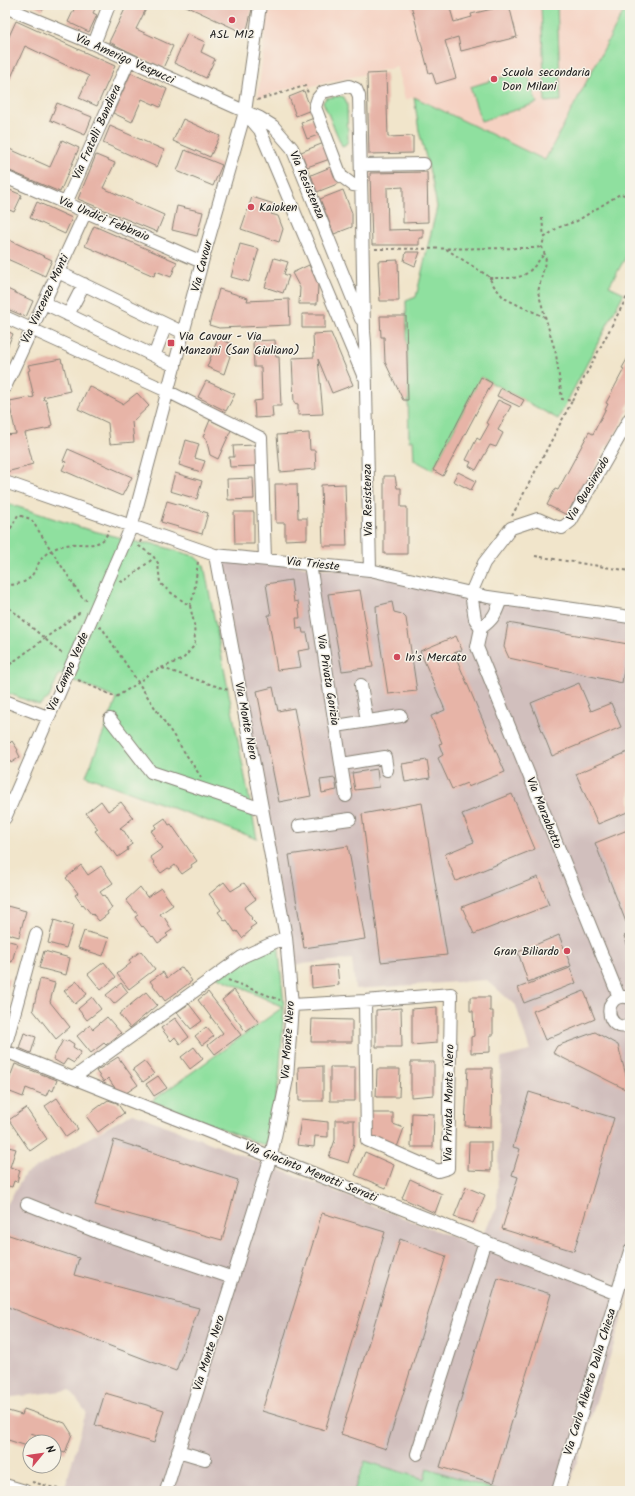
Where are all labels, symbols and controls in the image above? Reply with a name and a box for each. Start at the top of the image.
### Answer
marker: ASL MI2 [227,15,237,25]
place label: ASL MI2 [209,25,255,44]
street label: Via Amerigo Vespucci [72,29,179,90]
place label: Scuola secondaria Don Milani [502,63,590,96]
marker: Scuola secondaria Don Milani [489,74,499,84]
street label: Via Fratelli Bandiera [67,81,127,183]
street label: Via Resistenza [284,148,330,222]
street label: Via Undici Febbraio [56,191,152,247]
place label: Kaioken [259,198,297,217]
marker: Kaioken [246,202,256,212]
street label: Via Cavour [186,237,218,294]
street label: Via Vincenzo Monti [16,250,75,347]
place label: Via Cavour - Via Manzoni (San Giuliano) [179,327,300,360]
marker: Via Cavour - Via Manzoni (San Giuliano) [166,338,176,348]
street label: Via Quasimodo [561,453,615,525]
street label: Via Resistenza [358,463,378,536]
street label: Via Trieste [285,552,341,576]
street label: Via Campo Verde [42,629,94,715]
street label: Via Privata Gorizia [311,633,345,727]
place label: In's Mercato [405,648,467,667]
marker: In's Mercato [392,652,402,662]
street label: Via Monte Nero [229,681,263,761]
street label: Via Marzabotto [521,774,567,852]
place label: Gran Biliardo [494,942,559,961]
marker: Gran Biliardo [562,946,572,956]
street label: Via Monte Nero [276,1000,300,1080]
street label: Via Privata Monte Nero [438,1044,460,1162]
street label: Via Giacinto Menotti Serrati [242,1137,381,1208]
street label: Via Carlo Alberto Dalla Chiesa [559,1306,622,1458]
street label: Via Monte Nero [188,1313,230,1393]
north arrow [22,1434,62,1474]
text: N [40,1442,59,1457]

